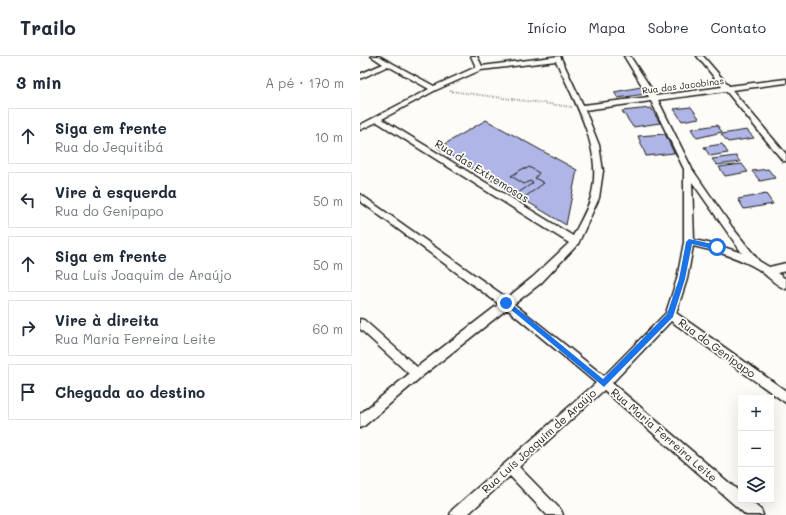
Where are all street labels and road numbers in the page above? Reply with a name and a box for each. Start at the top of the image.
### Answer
street label: Rua das Jacobinas [641,75,724,96]
street label: Rua das Extremosas [432,136,532,206]
street label: Rua do Genipapo [676,315,759,381]
street label: Rua Maria Ferreira Leite [608,384,721,485]
street label: Rua Luís Joaquim de Araújo [478,385,599,496]

